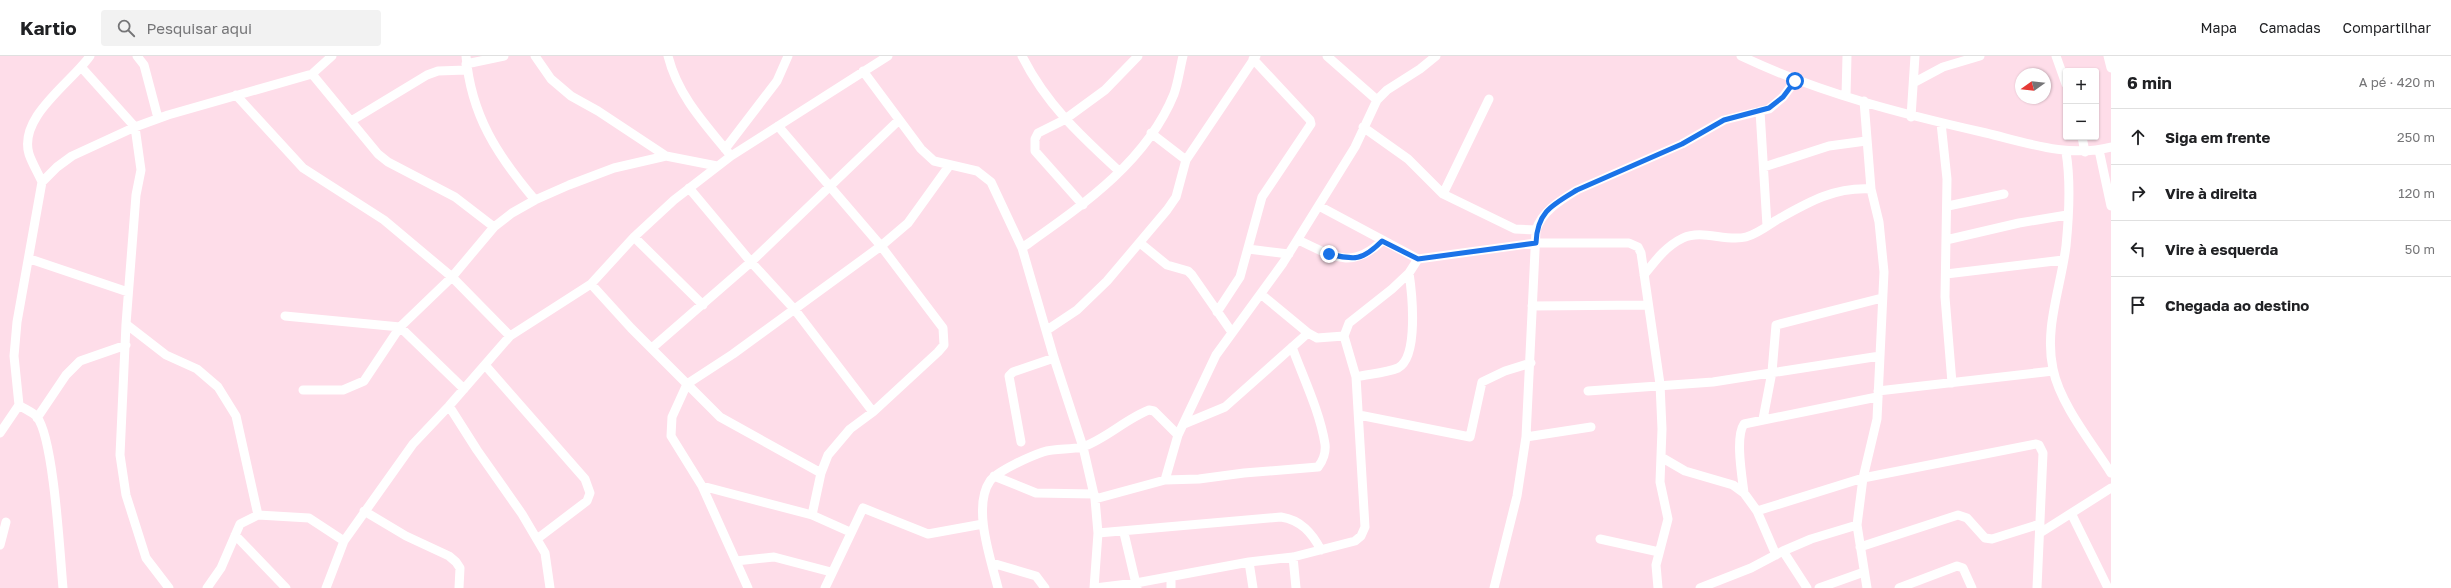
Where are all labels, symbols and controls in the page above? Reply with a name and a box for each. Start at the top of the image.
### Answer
search box [101,10,381,46]
text: Kartio [20,16,77,39]
icon: search [115,17,137,39]
text: Pesquisar aqui [147,19,252,37]
text: Mapa [2200,19,2237,36]
text: Camadas [2259,19,2321,36]
text: Compartilhar [2343,19,2431,36]
north arrow [2015,68,2051,104]
map controls [2063,68,2099,140]
button: + [2063,68,2099,104]
route start [1786,72,1804,90]
text: 6 min [2127,72,2172,93]
text: A pé · 420 m [2359,74,2435,90]
button: − [2063,104,2099,140]
icon: ahead [2127,126,2149,148]
text: Siga em frente [2165,128,2270,146]
text: 250 m [2397,129,2435,145]
icon: right [2127,182,2149,204]
text: Vire à direita [2165,184,2257,202]
text: 120 m [2398,185,2435,201]
icon: left [2127,238,2149,260]
text: Vire à esquerda [2165,240,2278,258]
text: 50 m [2405,241,2435,257]
route end [1320,245,1338,263]
icon: arrive [2127,294,2149,316]
text: Chegada ao destino [2165,296,2309,314]

